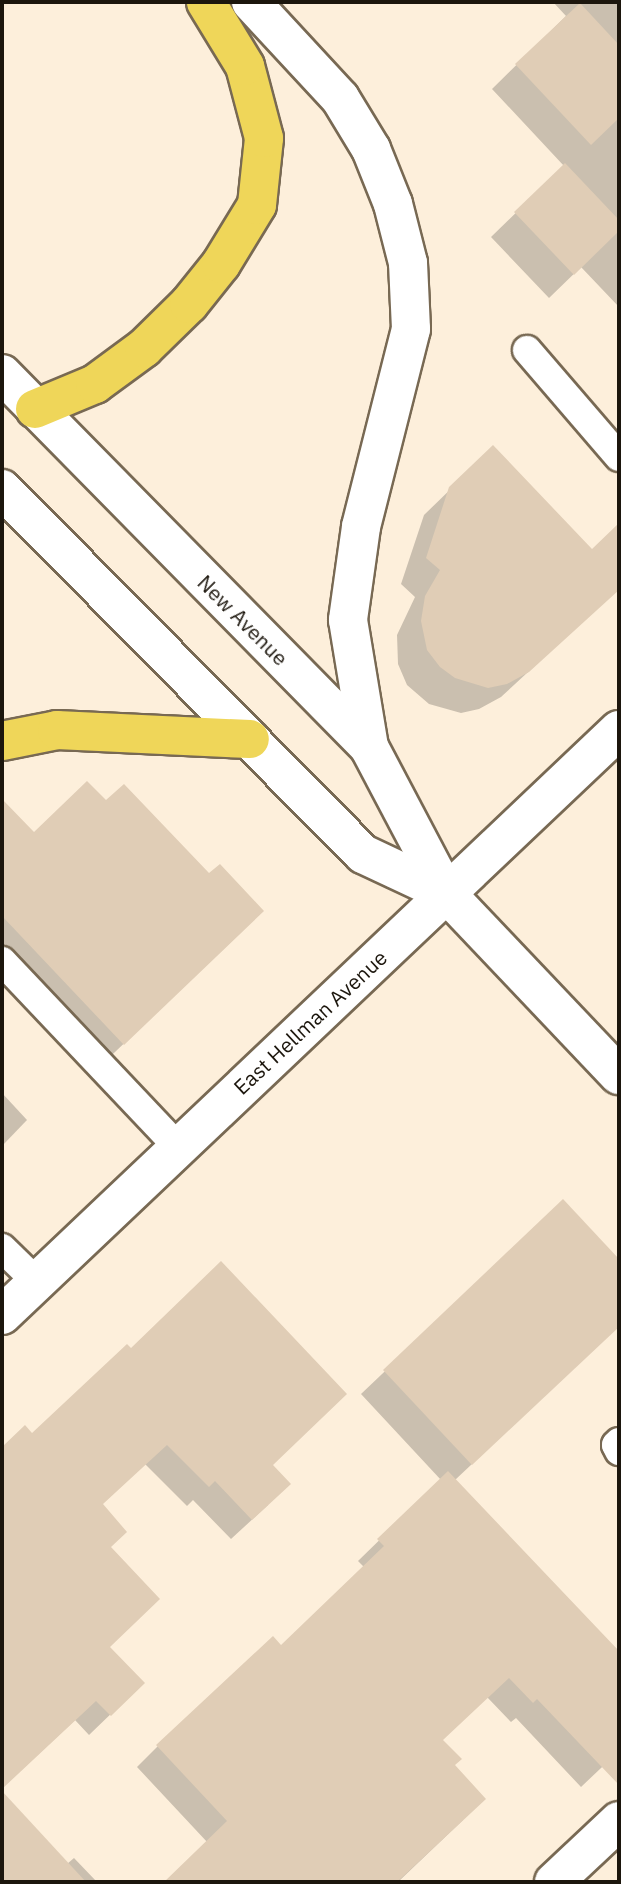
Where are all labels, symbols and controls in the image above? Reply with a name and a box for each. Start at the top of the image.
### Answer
street label: New Avenue [193,570,293,670]
street label: East Hellman Avenue [228,945,392,1099]

